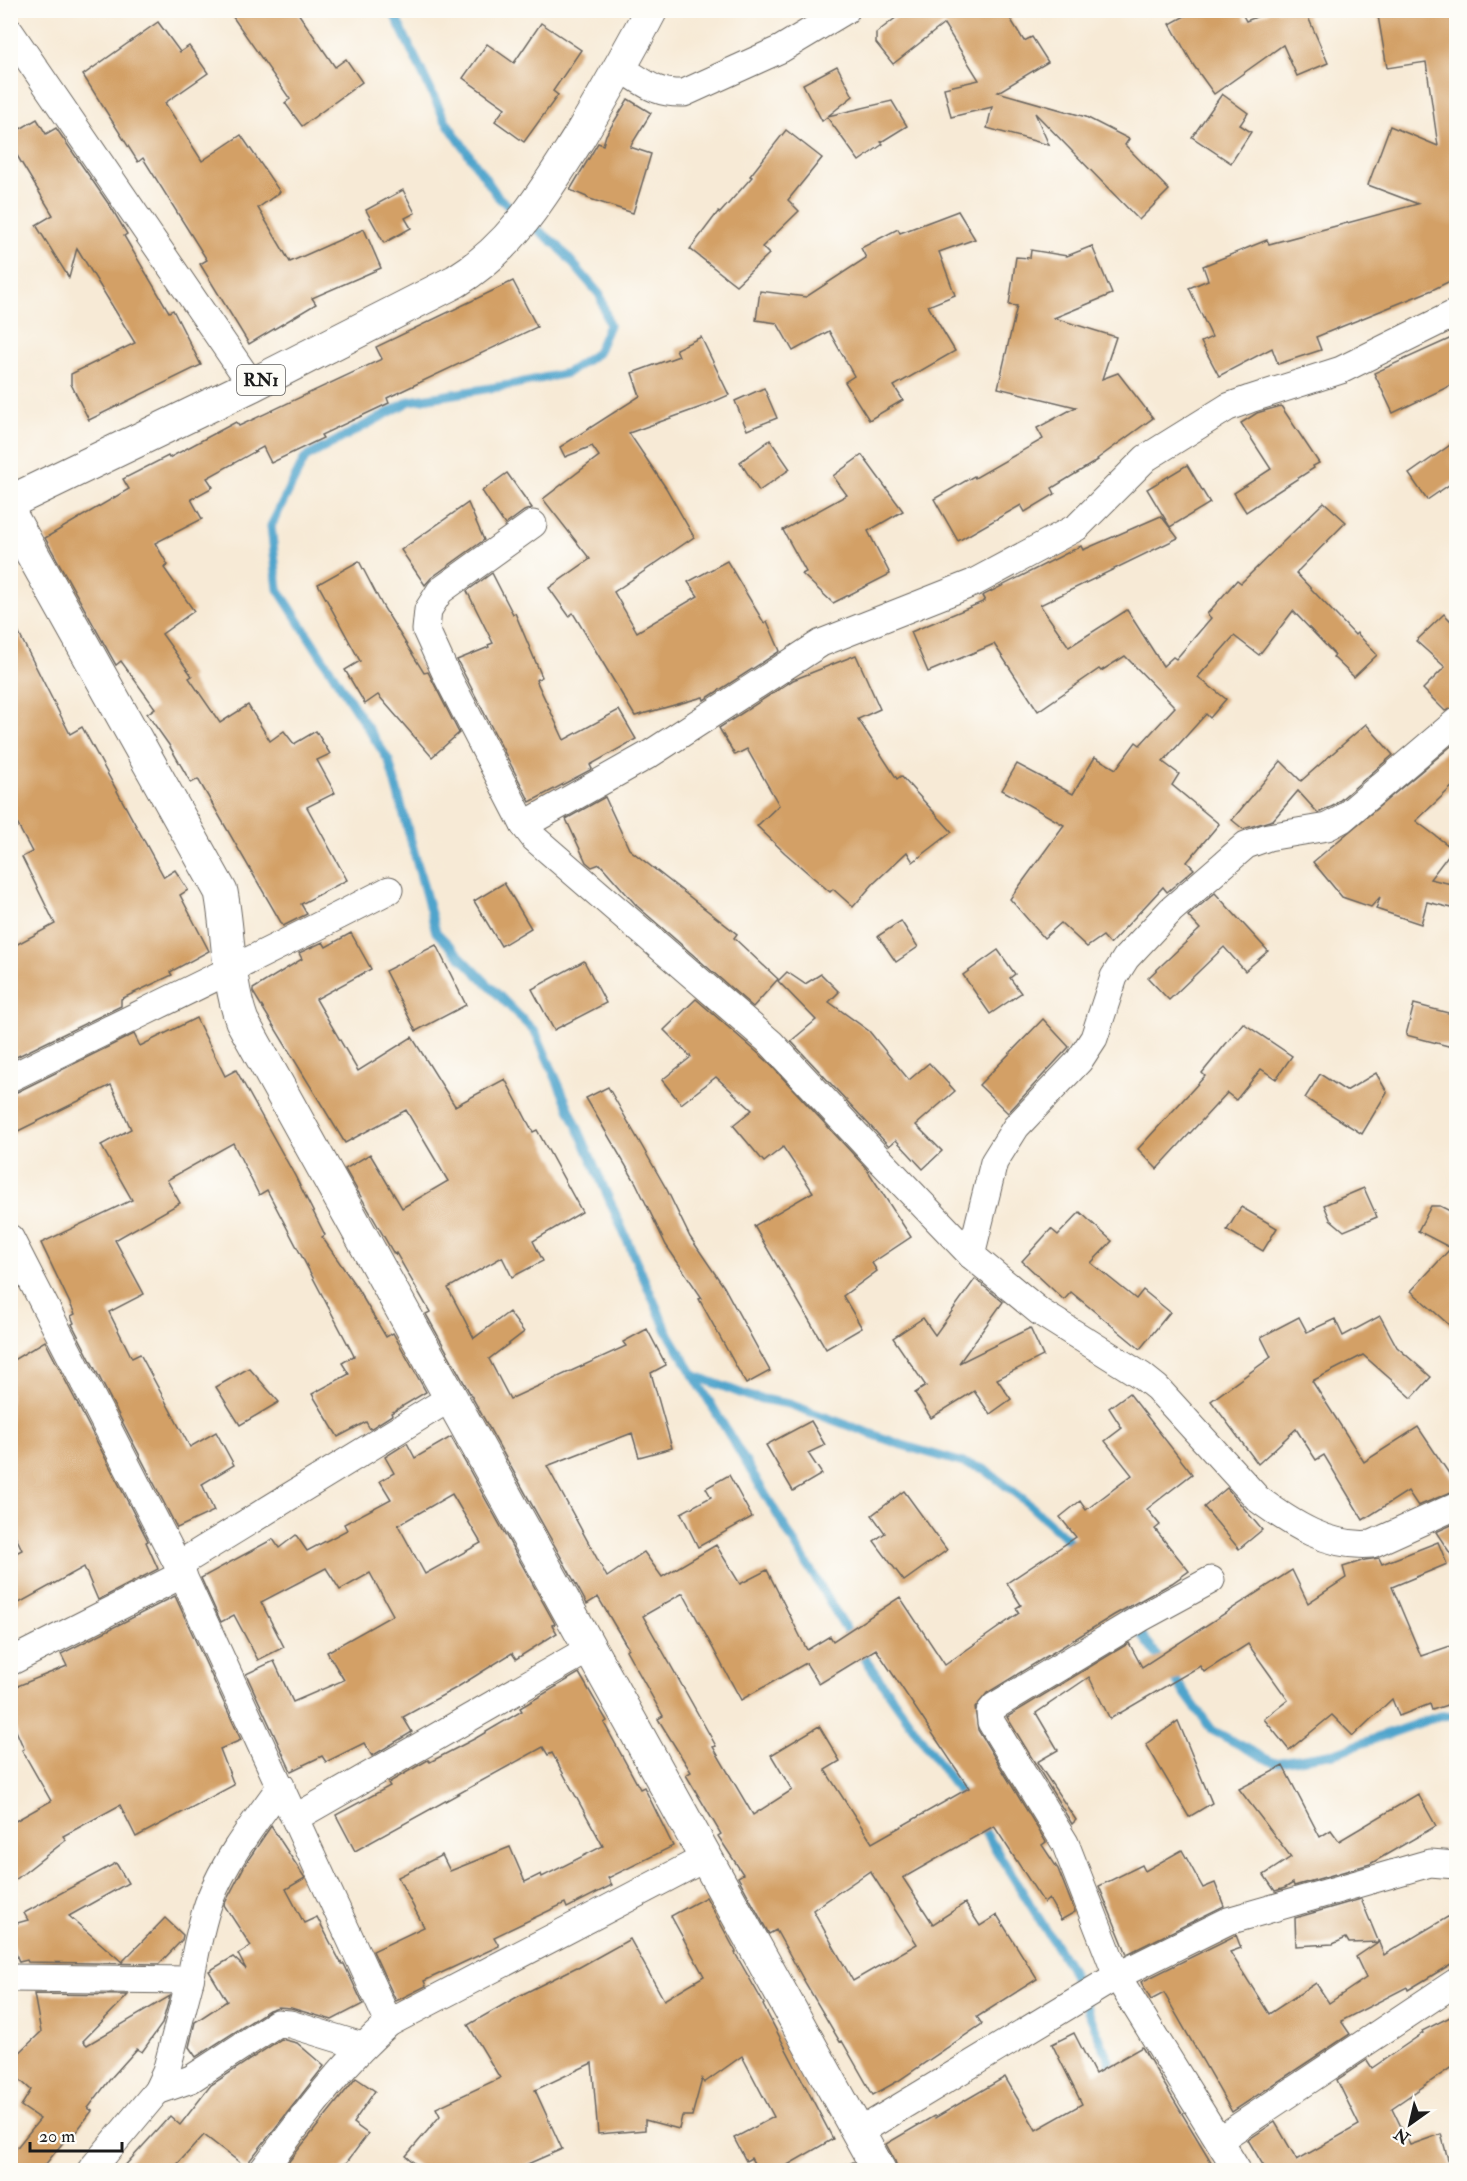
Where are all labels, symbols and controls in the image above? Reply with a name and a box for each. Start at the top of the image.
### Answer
road number: RN1 [237,365,285,395]
north arrow [1380,2094,1440,2154]
scale bar [30,2115,122,2153]
text: N [1390,2123,1415,2148]
text: 20 m [39,2125,75,2148]

